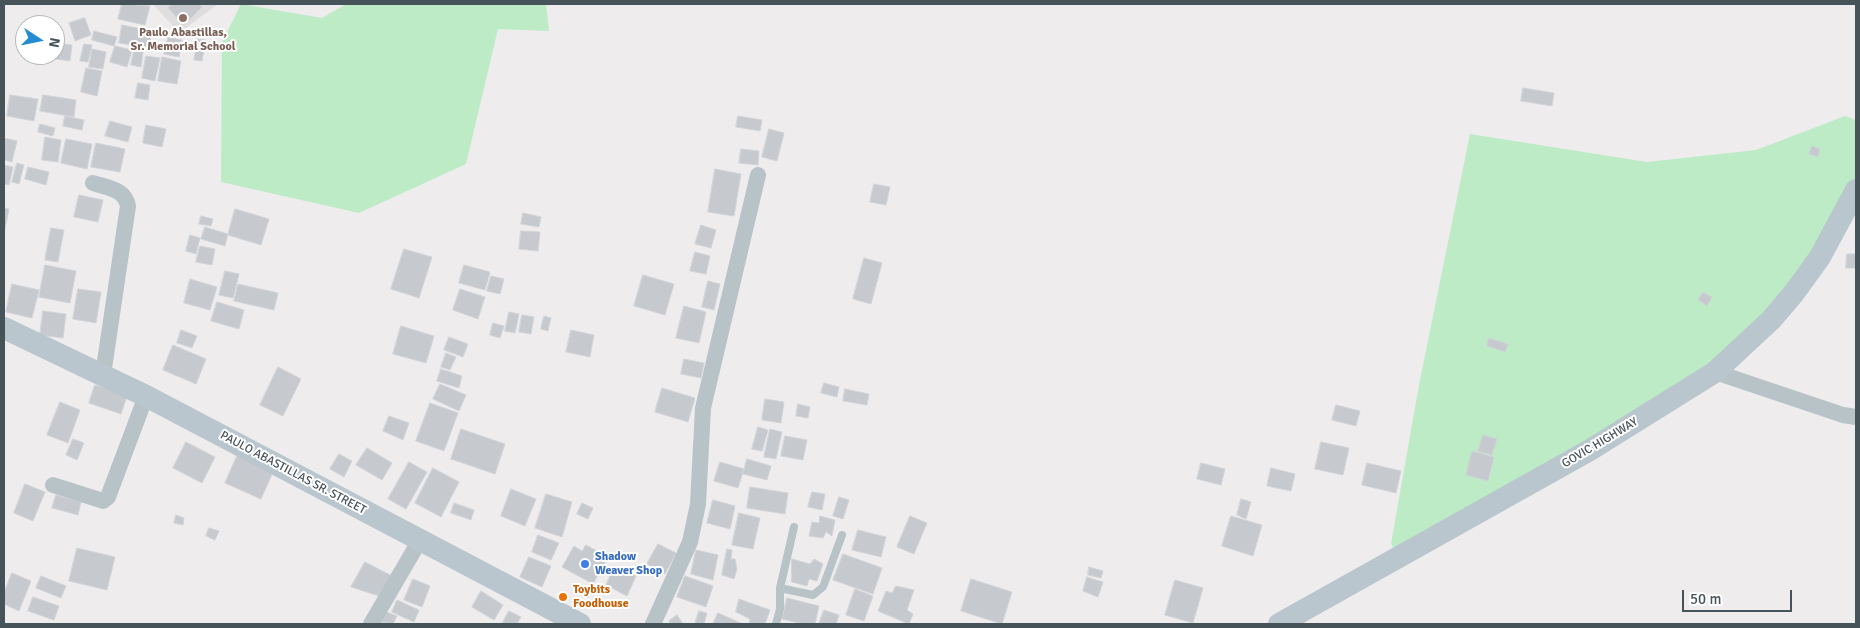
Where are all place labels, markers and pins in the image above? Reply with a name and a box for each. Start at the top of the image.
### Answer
marker: Paulo Abastillas, Sr. Memorial School [177,12,189,24]
place label: Paulo Abastillas, Sr. Memorial School [131,26,235,54]
place label: Shadow Weaver Shop [595,550,662,578]
marker: Shadow Weaver Shop [579,558,591,570]
place label: Toybits Foodhouse [573,583,629,611]
marker: Toybits Foodhouse [557,591,569,603]

